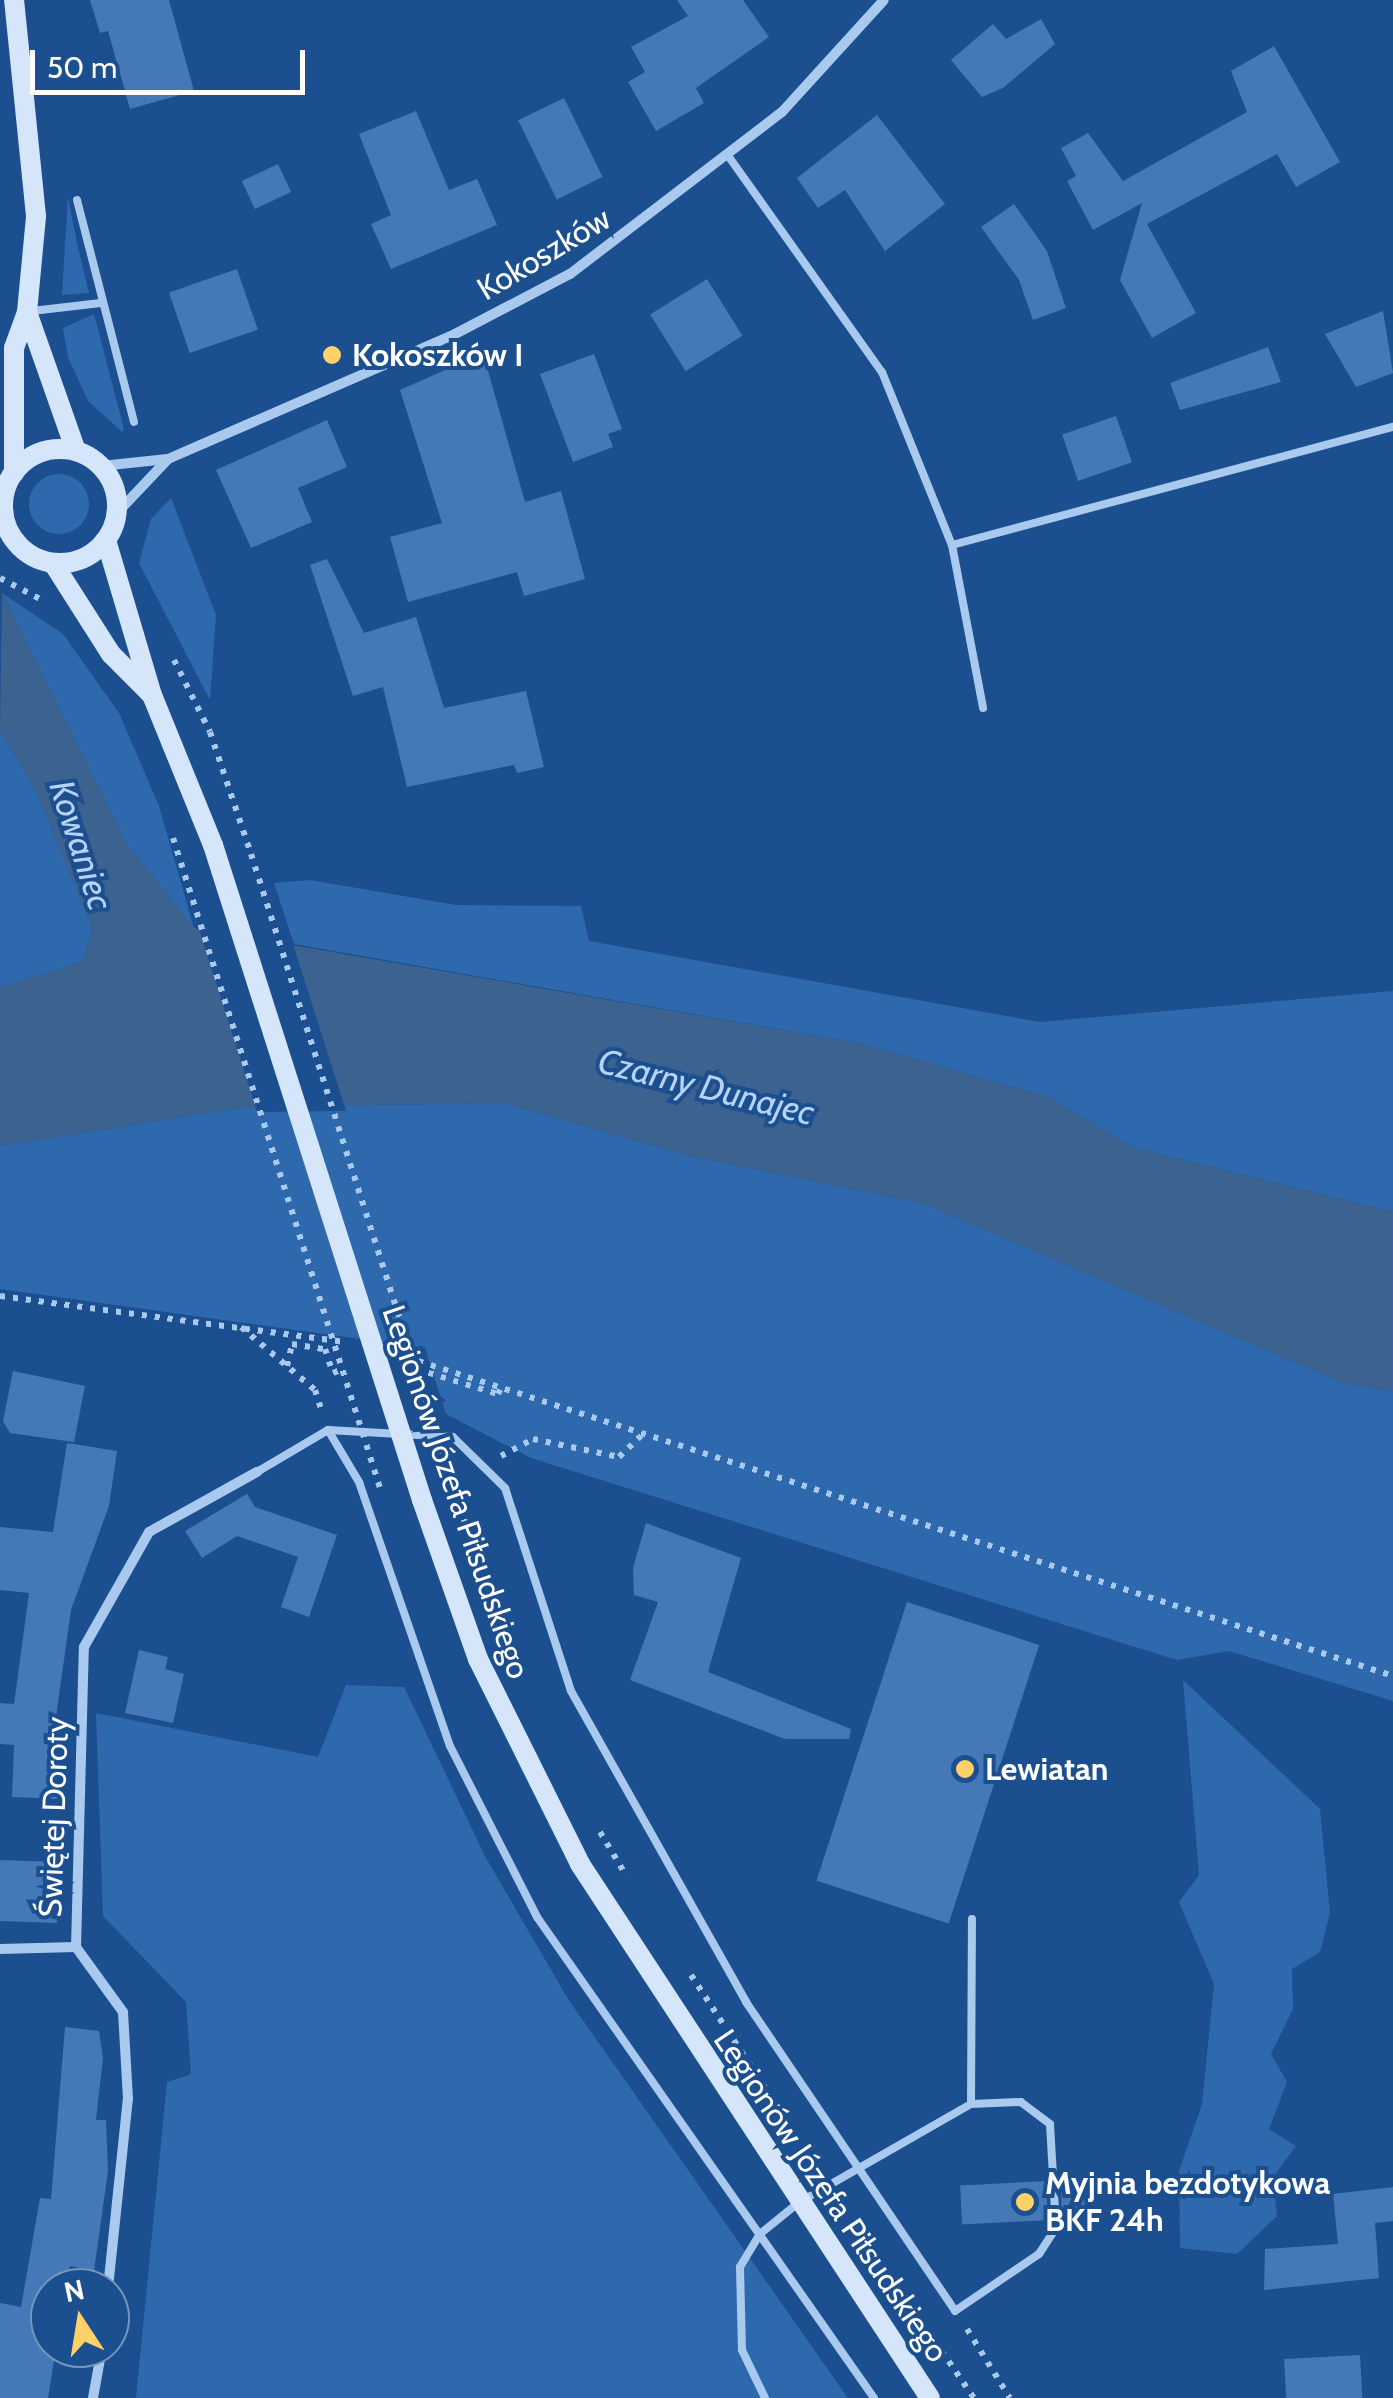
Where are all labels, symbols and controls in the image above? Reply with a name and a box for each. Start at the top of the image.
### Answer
scale bar [35,30,310,92]
text: 50 m [47,49,117,86]
street label: Kokoszków [470,199,618,309]
place label: Kokoszków I [352,336,523,374]
marker: Kokoszków I [321,344,343,366]
water label: Kowaniec [40,775,122,915]
water label: Czarny Dunajec [594,1040,818,1134]
street label: Legionów Józefa Piłsudskiego [374,1300,538,1684]
street label: Świętej Doroty [31,1716,77,1918]
place label: Lewiatan [985,1750,1108,1788]
marker: Lewiatan [954,1758,976,1780]
street label: Legionów Józefa Piłsudskiego [705,2023,957,2369]
place label: Myjnia bezdotykowa BKF 24h [1045,2165,1330,2240]
marker: Myjnia bezdotykowa BKF 24h [1014,2191,1036,2213]
north arrow [30,2268,130,2368]
text: N [61,2272,87,2309]

